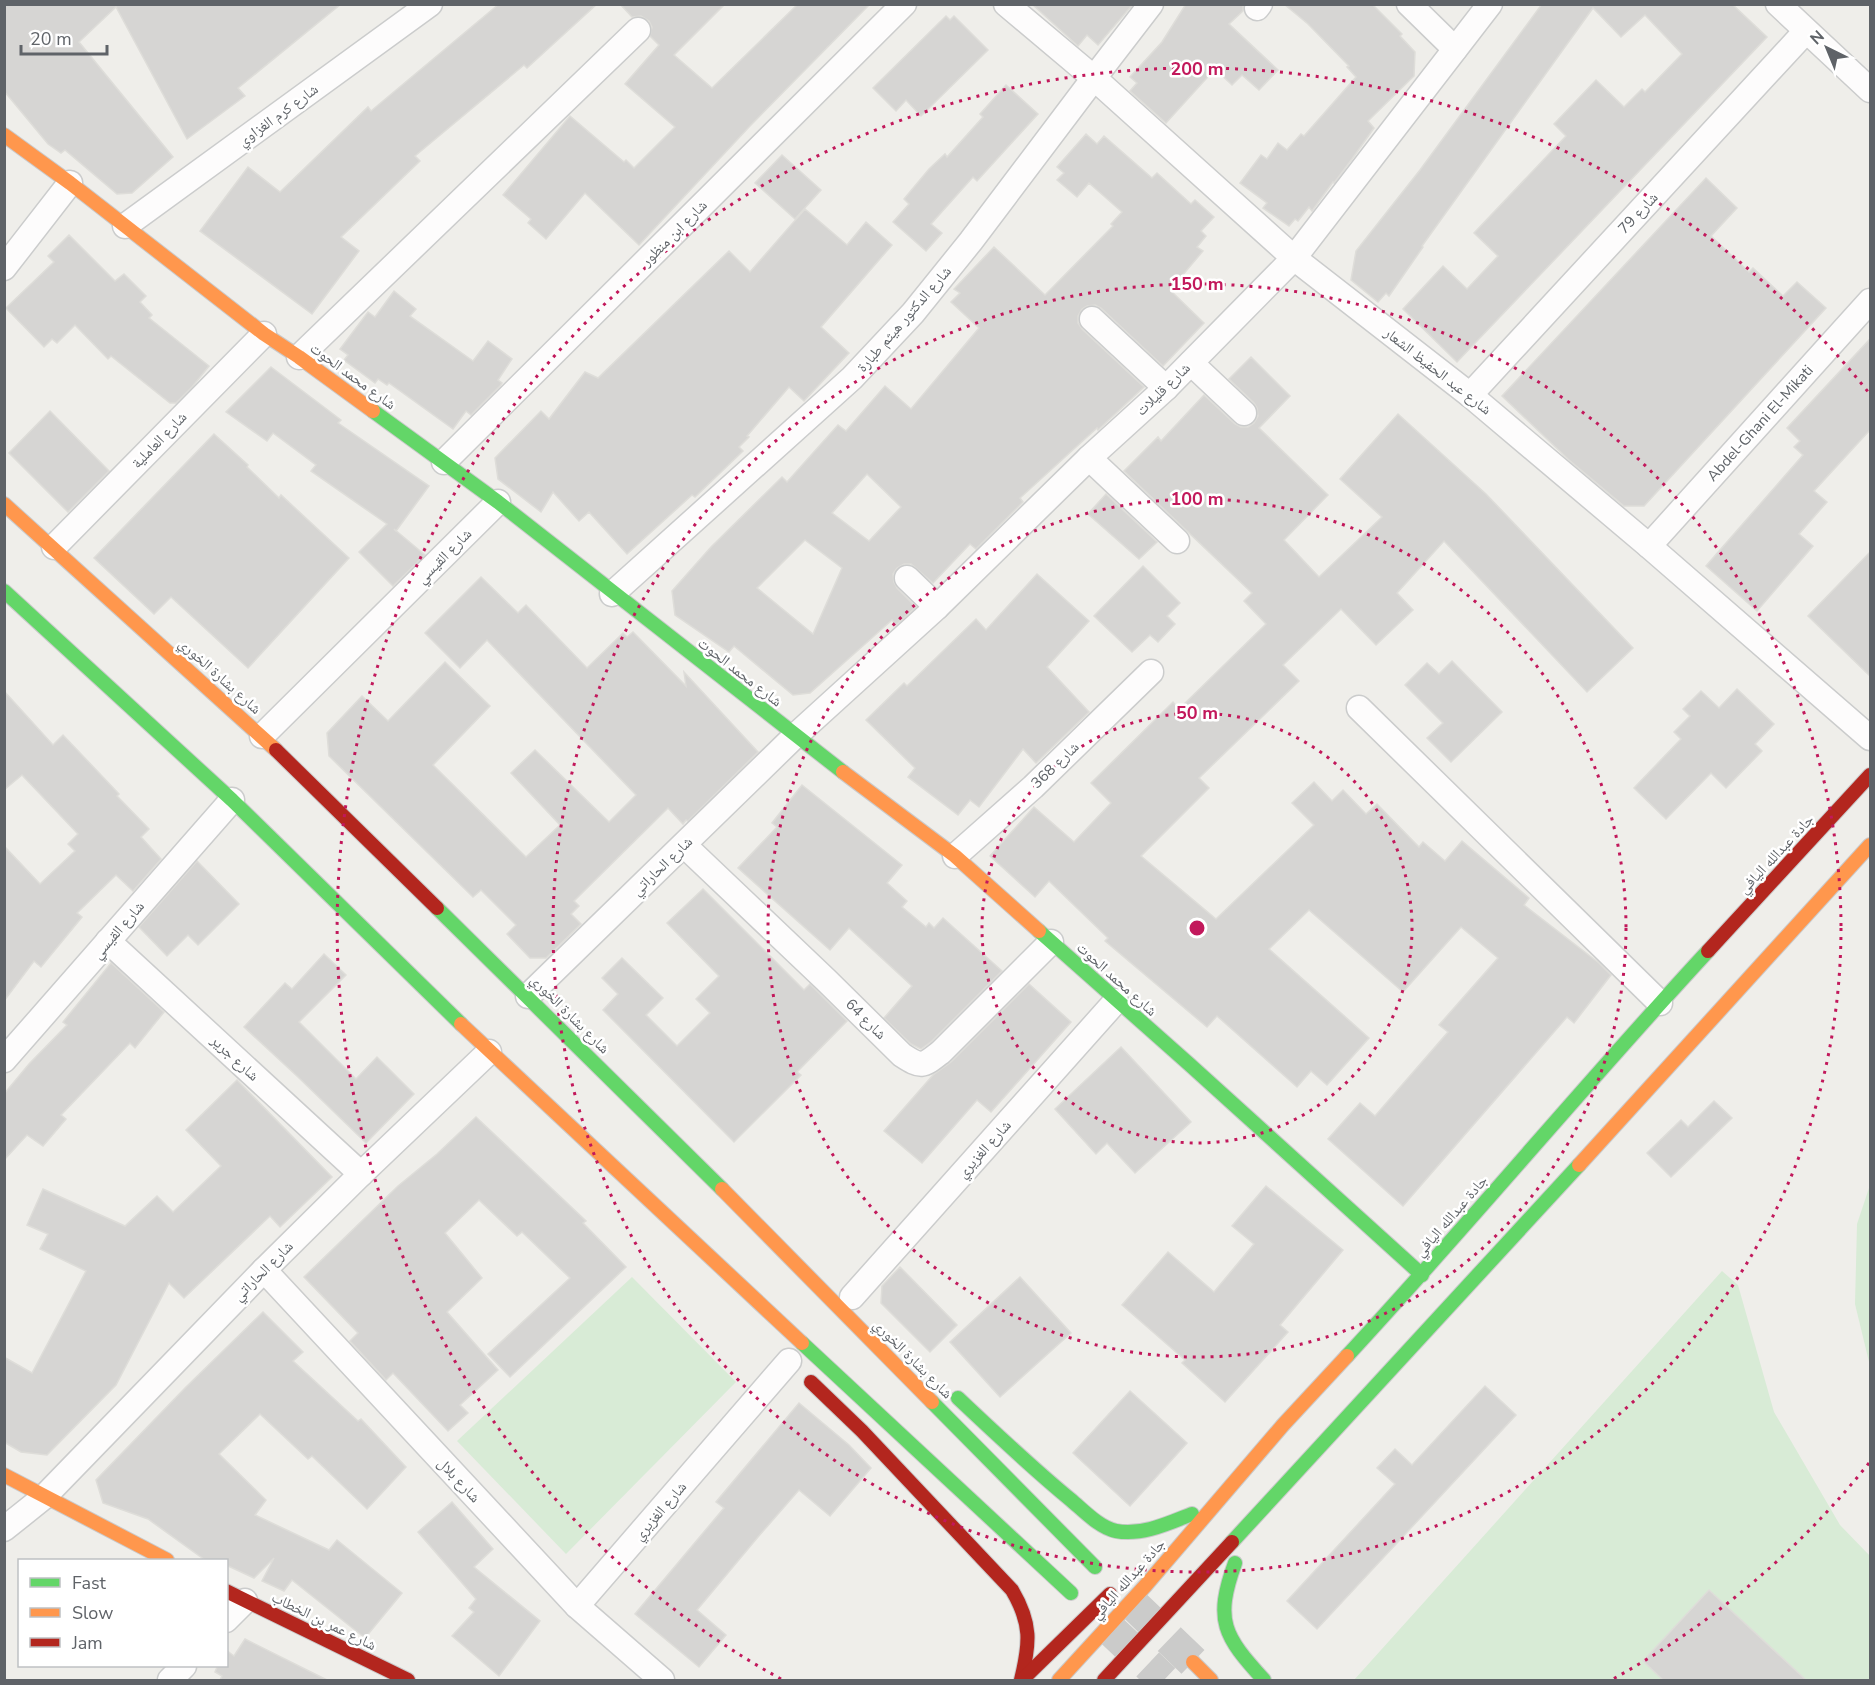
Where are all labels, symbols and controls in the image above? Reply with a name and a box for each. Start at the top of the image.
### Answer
scale bar [21,18,106,56]
north arrow [1797,18,1857,78]
text: N [1806,26,1829,50]
text: 20 m [30,27,72,51]
text: 200 m [1170,57,1224,81]
street label: شارع كرم الغزاوي [234,79,323,152]
street label: شارع 79 [1614,188,1663,238]
street label: شارع ابن منظور [636,195,712,271]
street label: شارع الدكتور هيثم طبارة [852,262,956,376]
text: 150 m [1170,272,1224,296]
street label: شارع عبد الحفيظ الشعار [1379,322,1496,419]
street label: شارع محمد الحوت [306,338,400,414]
street label: شارع قليلات [1131,358,1195,420]
street label: Abdel-Ghani El-Mikati [1702,361,1818,485]
street label: شارع العاملية [127,407,191,473]
text: 100 m [1170,487,1224,511]
street label: شارع القيسي [412,524,477,589]
street label: شارع بشارة الخوري [173,633,266,720]
street label: شارع محمد الحوت [694,633,786,711]
text: 50 m [1176,701,1218,725]
street label: شارع 368 [1027,737,1083,793]
street label: جادة عبدالله اليافي [1734,809,1820,899]
street label: شارع الحاراتي [627,832,698,901]
street label: شارع القيسي [87,897,150,964]
centre of rings [1187,918,1207,938]
street label: شارع محمد الحوت [1073,938,1162,1021]
street label: شارع بشارة الخوري [525,970,614,1059]
street label: شارع 64 [841,994,891,1044]
street label: شارع جرير [206,1030,264,1086]
street label: شارع الغزيري [953,1116,1017,1184]
street label: جادة عبدالله اليافي [1410,1171,1494,1262]
street label: شارع الحاراتي [228,1236,299,1307]
street label: شارع بشارة الخوري [868,1315,957,1404]
street label: شارع بلال [433,1453,485,1507]
street label: شارع الغزيري [629,1477,693,1546]
street label: جادة عبدالله اليافي [1086,1534,1171,1625]
legend [18,1559,228,1667]
text: Fast [72,1571,107,1595]
street label: شارع عمر بن الخطاب [268,1587,380,1655]
text: Slow [72,1601,113,1625]
text: Jam [71,1631,103,1655]

